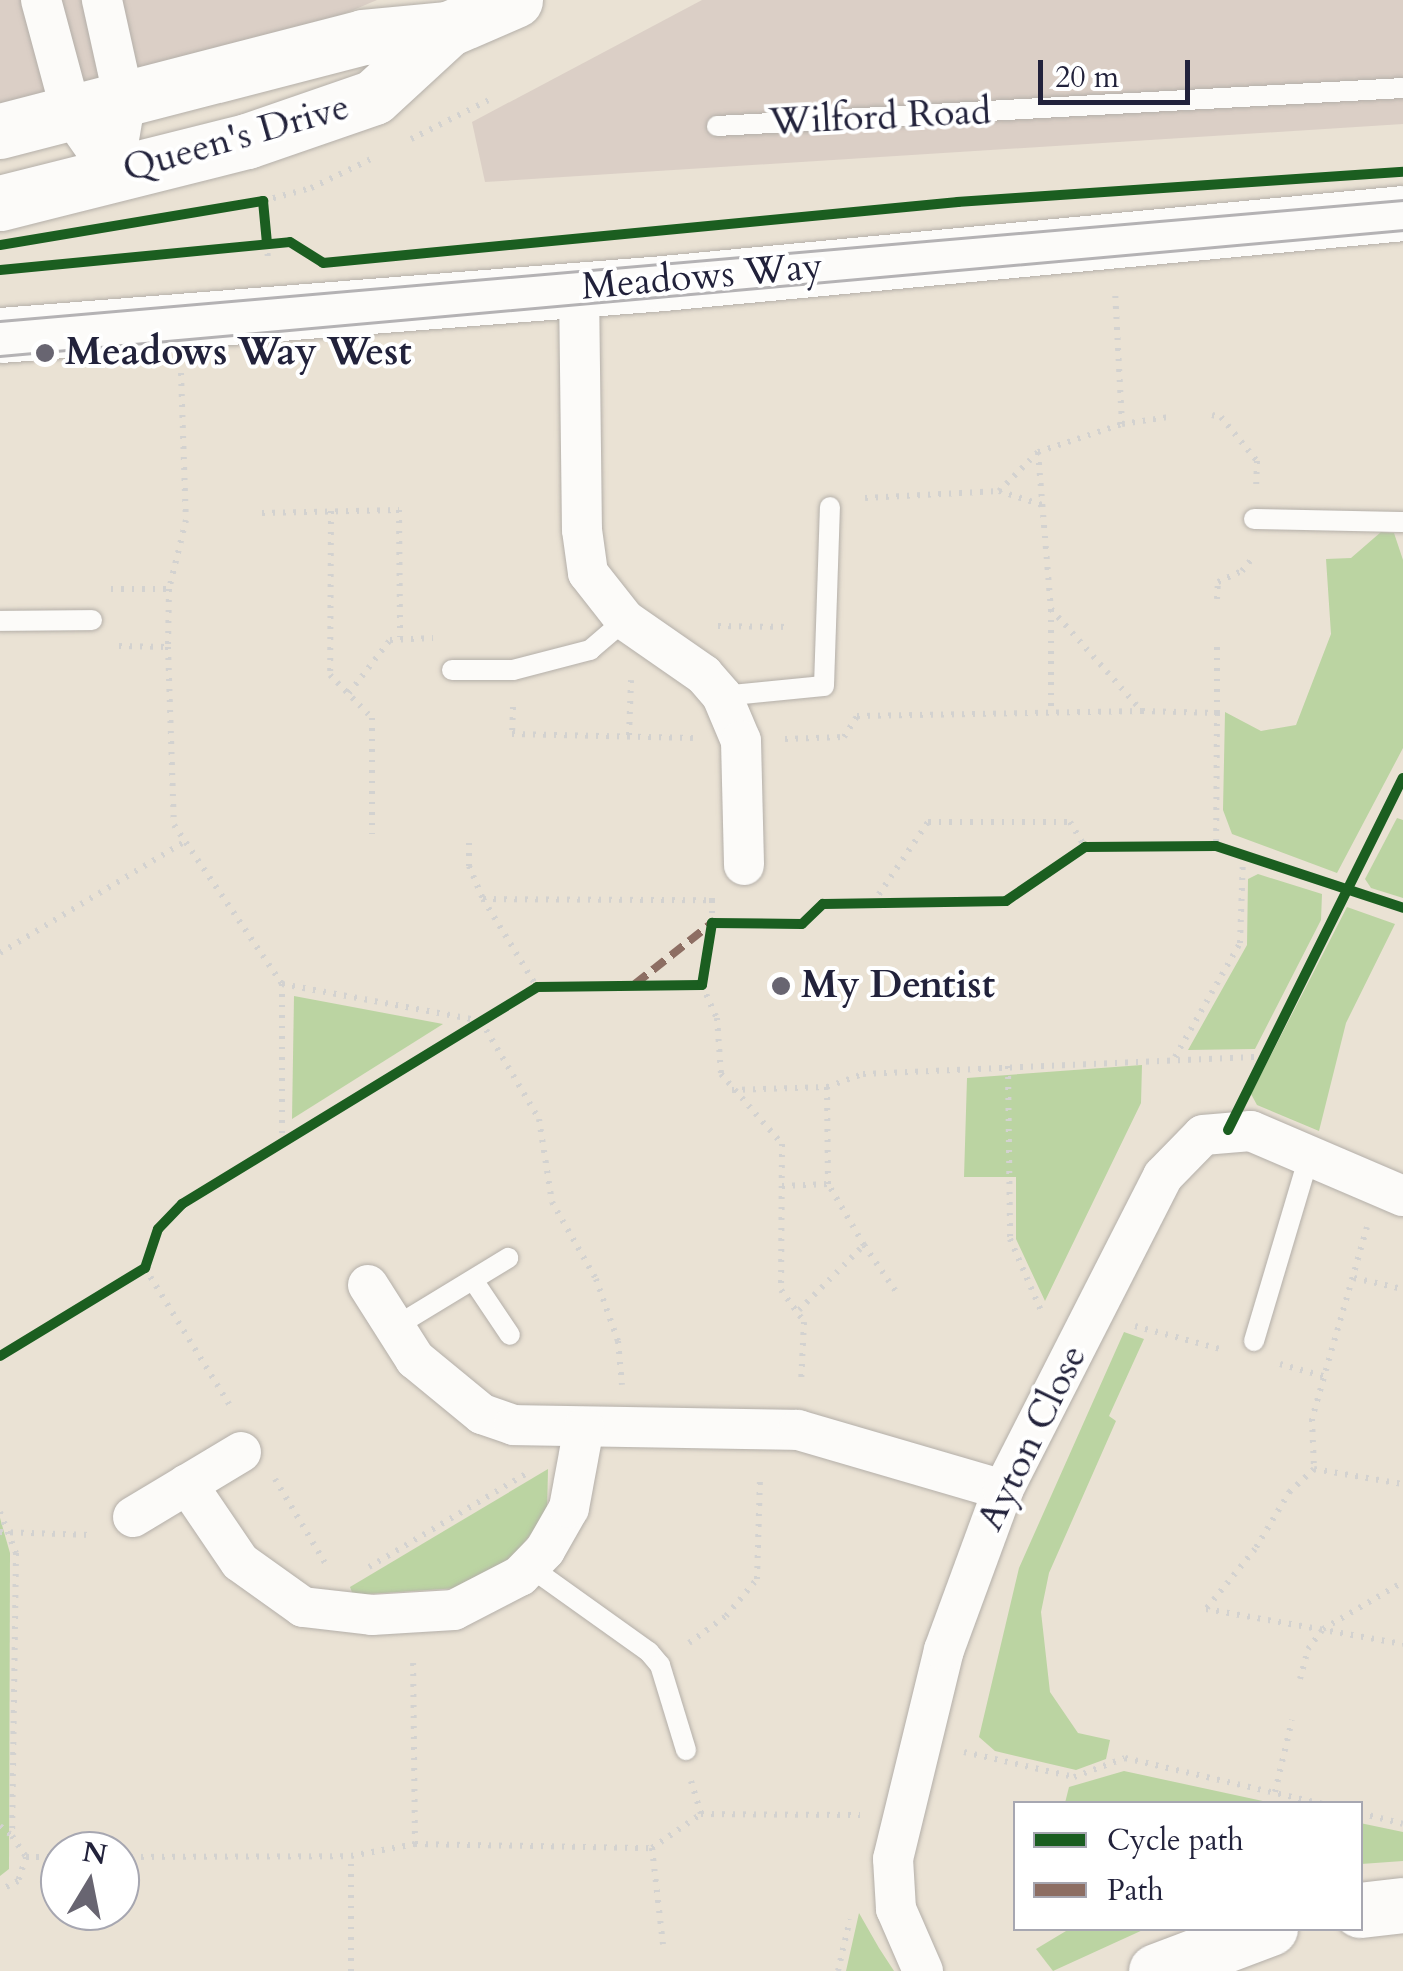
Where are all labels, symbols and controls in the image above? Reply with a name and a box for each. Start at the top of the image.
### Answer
scale bar [1043,40,1196,102]
text: 20 m [1055,57,1119,98]
street label: Queen's Drive [118,84,354,192]
street label: Wilford Road [768,88,992,146]
street label: Meadows Way [579,244,825,310]
place label: Meadows Way West [65,330,412,376]
marker: Meadows Way West [34,342,56,364]
place label: My Dentist [801,963,995,1009]
marker: My Dentist [770,975,792,997]
street label: Ayton Close [968,1338,1096,1538]
legend [1013,1801,1363,1931]
text: Cycle path [1107,1820,1244,1861]
north arrow [40,1831,140,1931]
text: N [80,1833,110,1874]
text: Path [1107,1870,1164,1911]

